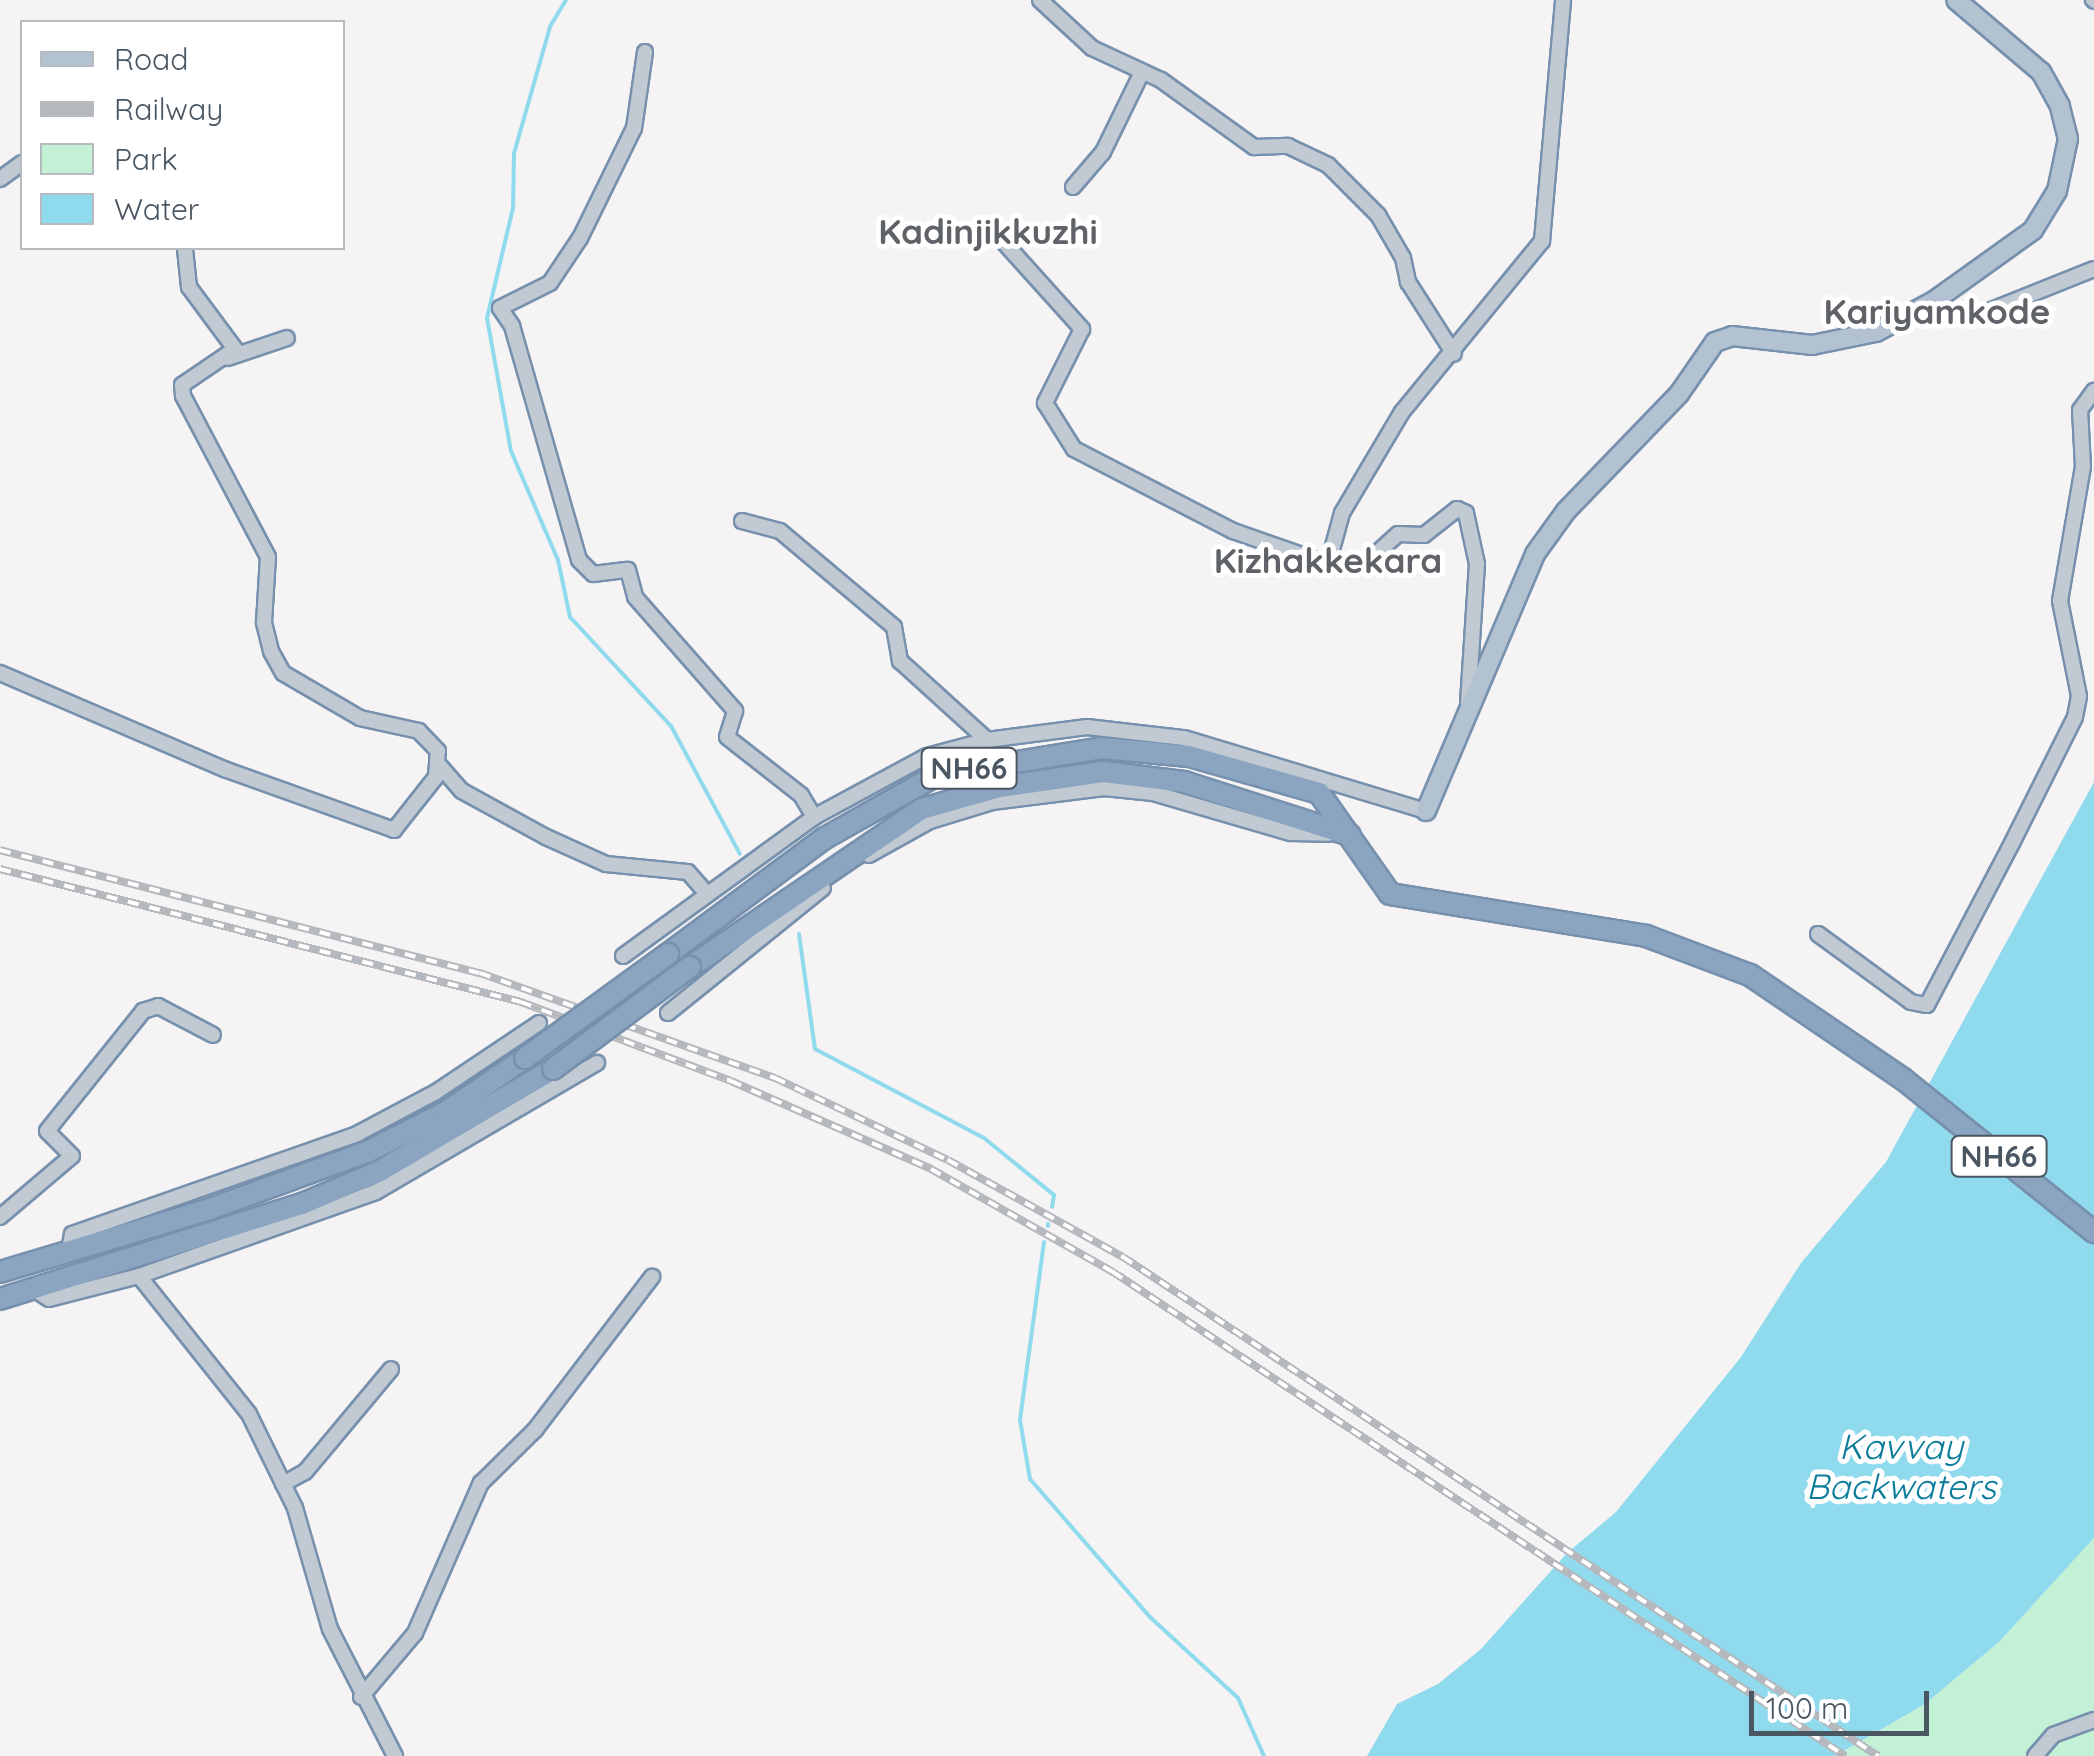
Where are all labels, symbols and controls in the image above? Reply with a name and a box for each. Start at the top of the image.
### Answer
legend [20,20,345,250]
text: Road [114,40,188,78]
text: Railway [114,90,223,128]
text: Park [114,140,178,178]
text: Water [114,190,199,228]
district label: Kadinjikkuzhi [878,210,1098,252]
district label: Kariyamkode [1824,290,2050,332]
district label: Kizhakkekara [1214,539,1442,581]
road number: NH66 [919,743,1019,793]
road number: NH66 [1949,1131,2049,1181]
water label: Kavvay Backwaters [1806,1425,1996,1507]
scale bar [1754,1671,1934,1733]
text: 100 m [1766,1689,1848,1727]

